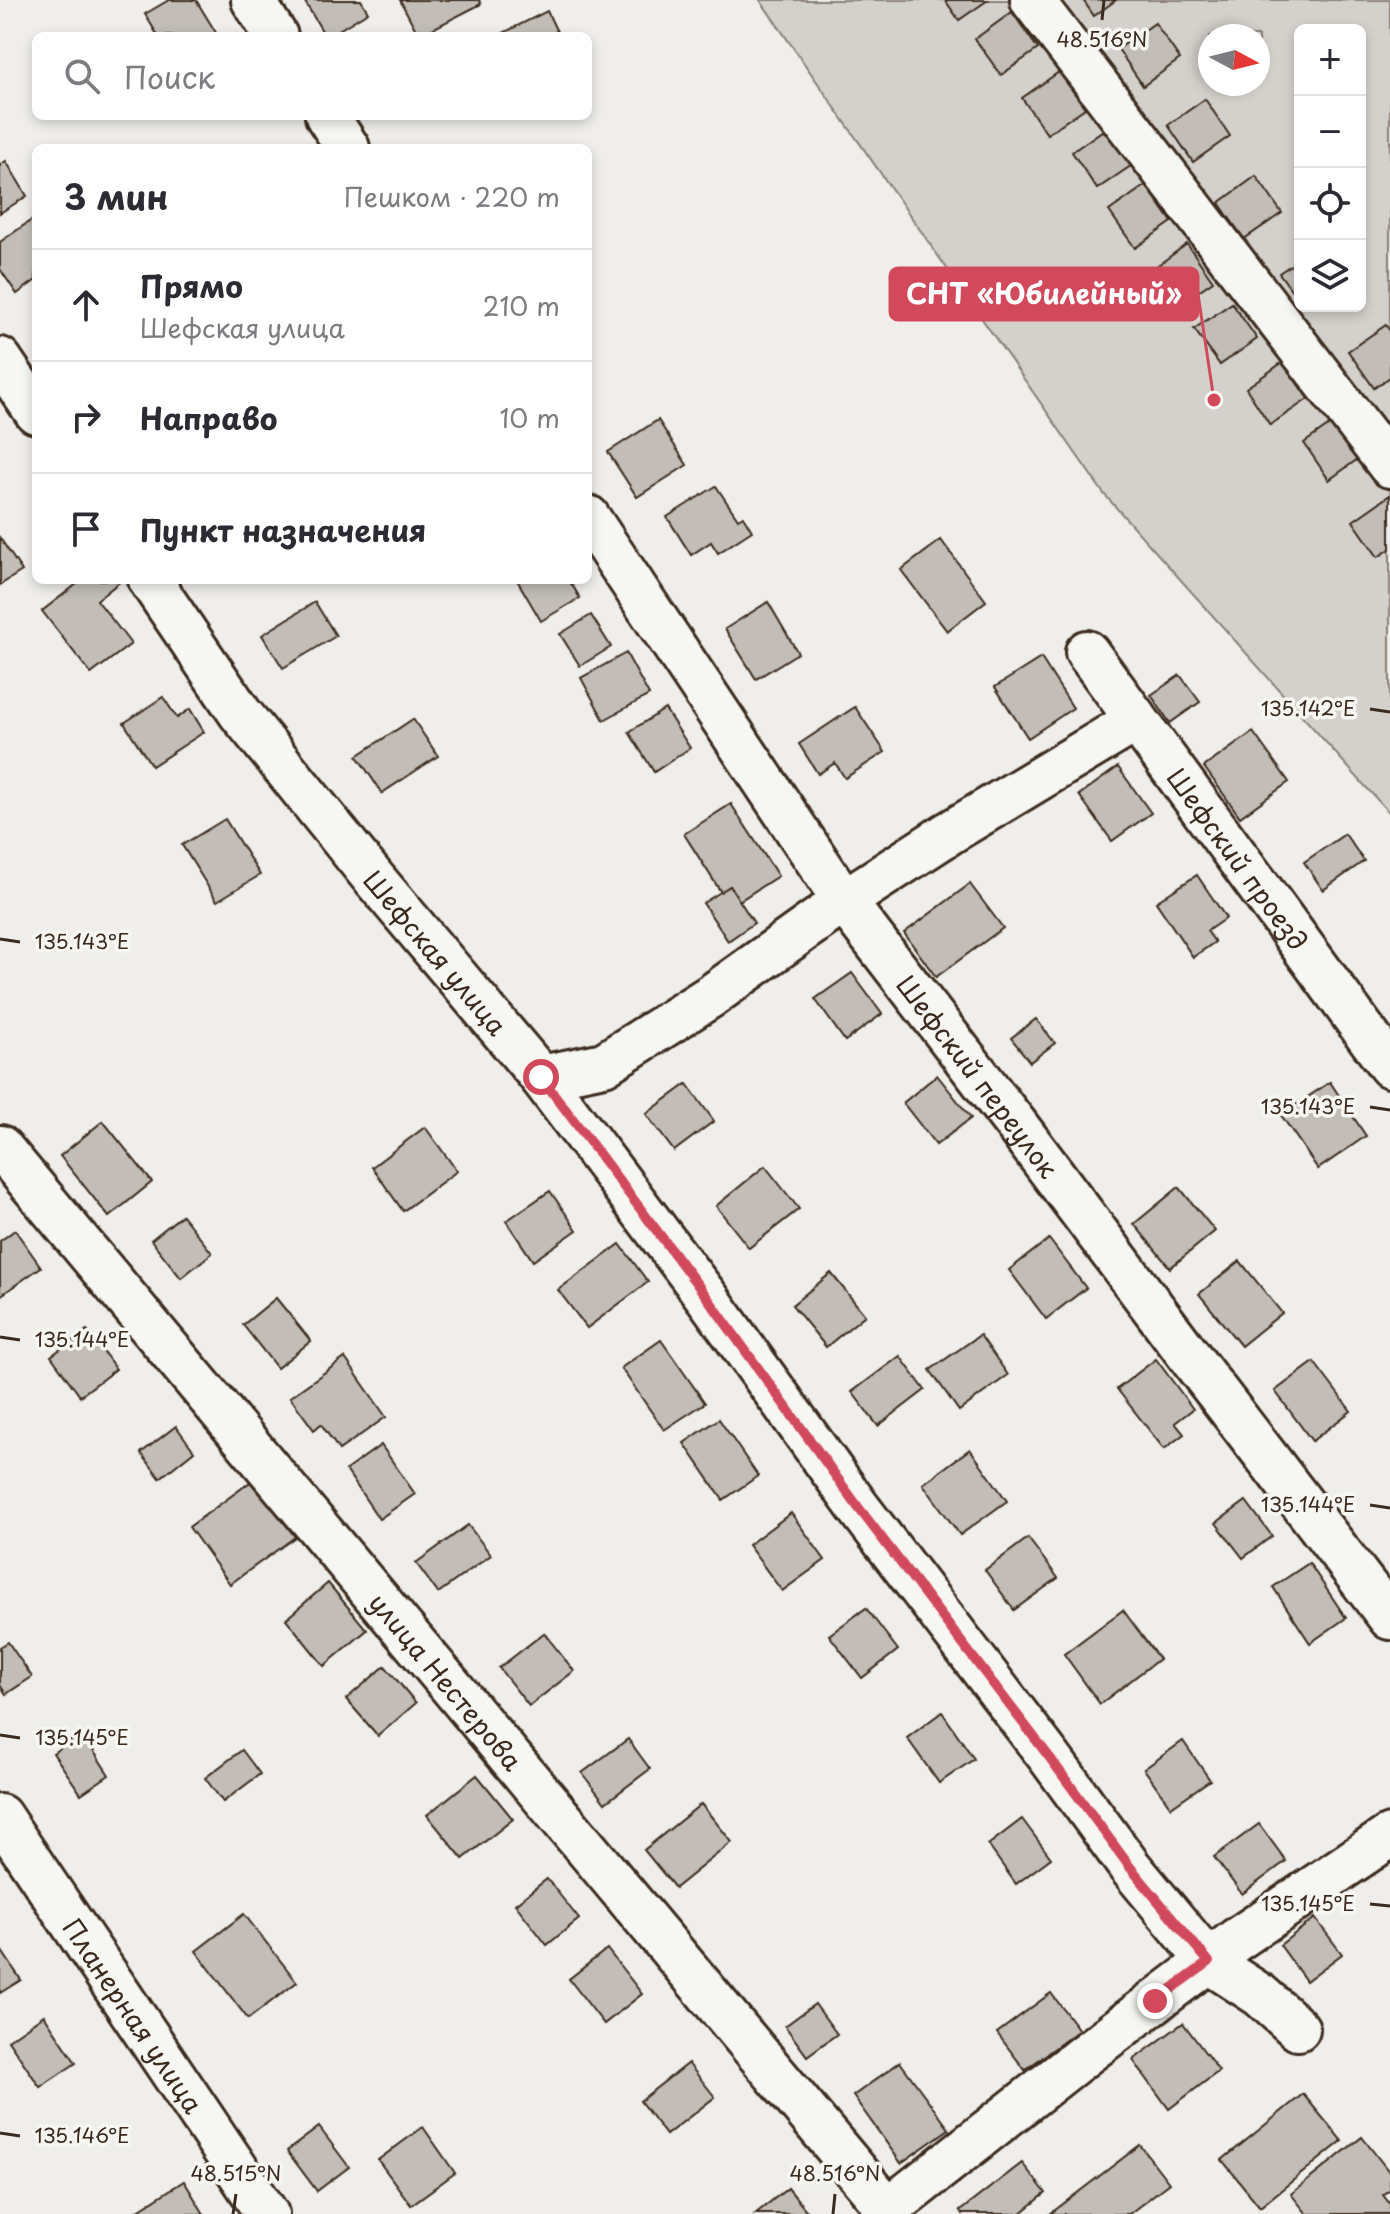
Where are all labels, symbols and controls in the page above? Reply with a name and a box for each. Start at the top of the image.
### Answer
text: 48.516°N [1057,24,1147,54]
north arrow [1198,24,1270,96]
map controls [1294,24,1366,312]
button: + [1294,24,1366,96]
search box [32,32,592,120]
icon: search [60,54,104,98]
text: Поиск [124,54,215,99]
button: − [1294,96,1366,168]
button: locate [1294,168,1366,240]
text: 3 мин [64,170,168,222]
text: Пешком · 220 m [344,177,560,216]
button: layers [1294,240,1366,312]
text: Прямо [140,263,243,308]
callout: СНТ «Юбилейный» [890,268,1198,320]
text: СНТ «Юбилейный» [906,271,1182,314]
icon: ahead [64,283,108,327]
text: 210 m [483,286,560,325]
text: Шефская улица [140,308,345,347]
icon: right [64,395,108,439]
text: Направо [140,395,278,440]
text: 10 m [499,398,560,437]
icon: arrive [64,507,108,551]
text: Пункт назначения [140,507,426,552]
text: 135.142°E [1261,693,1355,723]
street label: Шефский проезд [1158,759,1318,958]
street label: Шефская улица [355,861,517,1044]
text: 135.143°E [35,926,129,956]
street label: Шефский переулок [888,966,1069,1186]
route start [523,1059,559,1095]
text: 135.143°E [1261,1091,1355,1121]
text: 135.144°E [35,1324,129,1354]
text: 135.144°E [1261,1489,1355,1519]
street label: улица Нестерова [360,1584,533,1779]
text: 135.145°E [35,1722,129,1752]
text: 135.145°E [1261,1888,1355,1918]
street label: Планерная улица [54,1910,214,2121]
route end [1137,1983,1173,2019]
text: 135.146°E [34,2120,130,2150]
text: 48.515°N [191,2158,281,2188]
text: 48.516°N [790,2158,880,2188]

